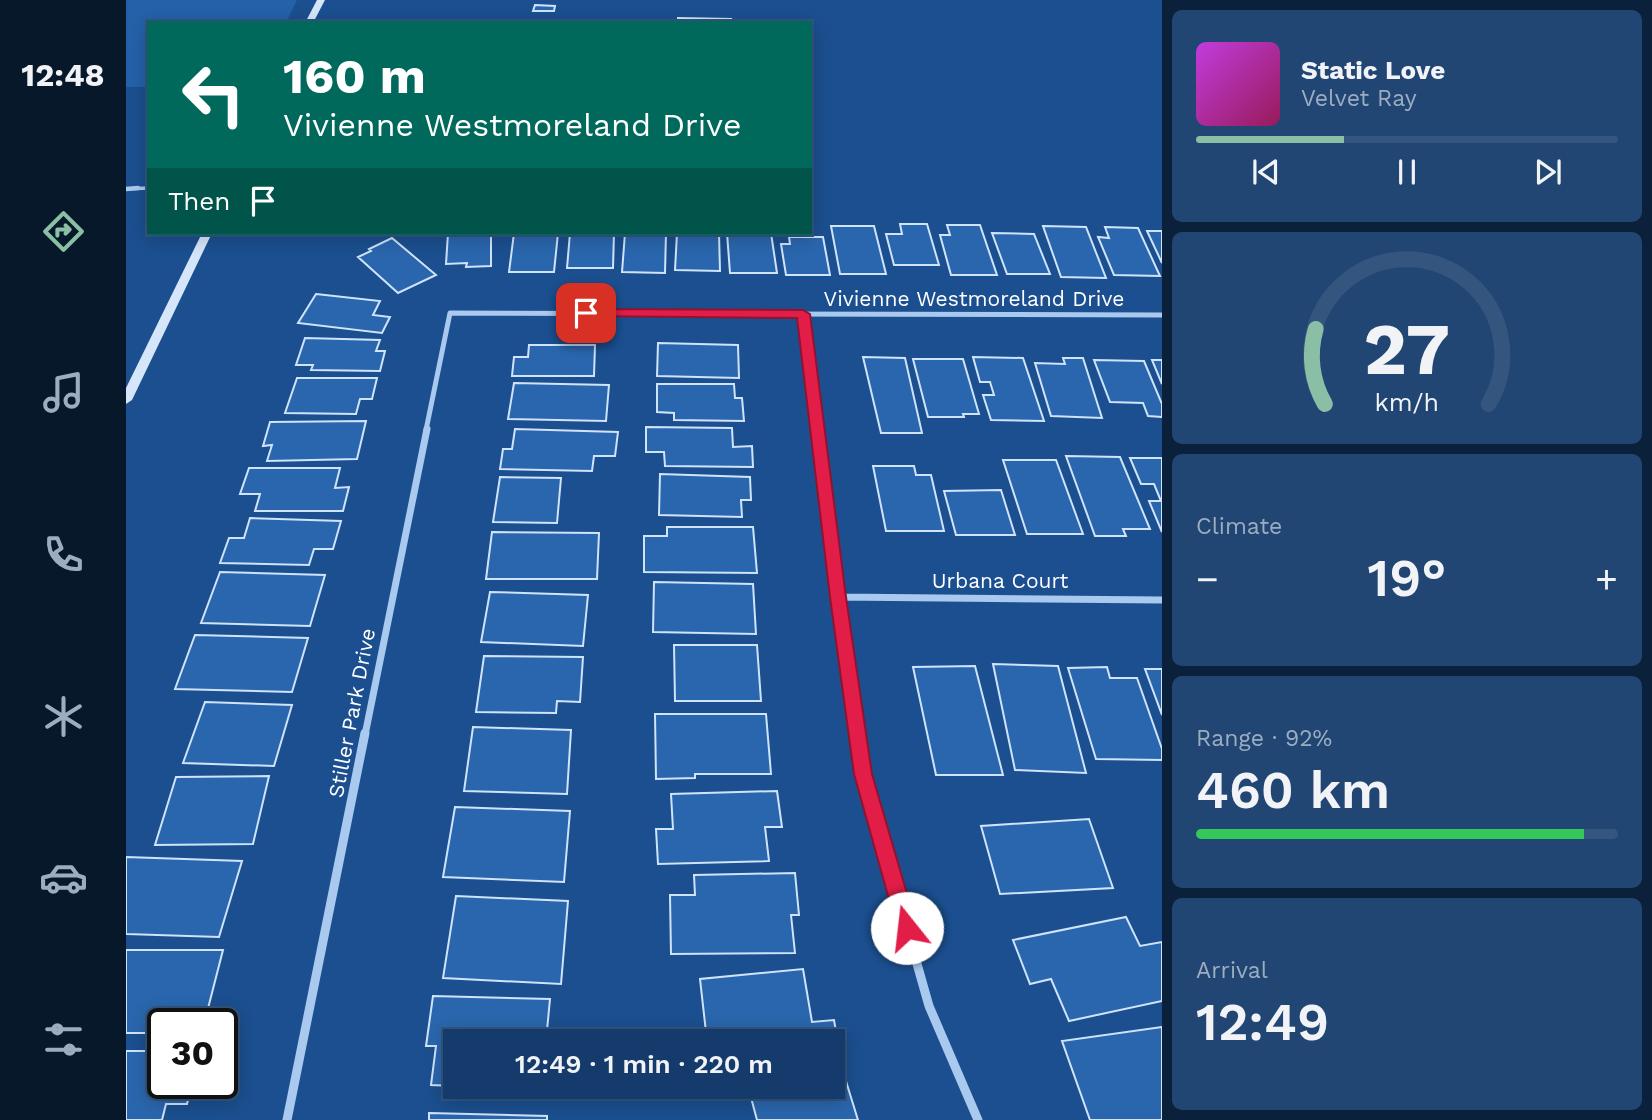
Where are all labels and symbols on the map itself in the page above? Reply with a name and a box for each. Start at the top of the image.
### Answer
pin [556,283,616,343]
street label: Vivienne Westmoreland Drive [824,286,1124,311]
street label: Urbana Court [932,568,1069,593]
street label: Stiller Park Drive [323,626,380,800]
position arrow [870,891,944,965]
speed limit sign: 30 [147,1008,238,1099]

